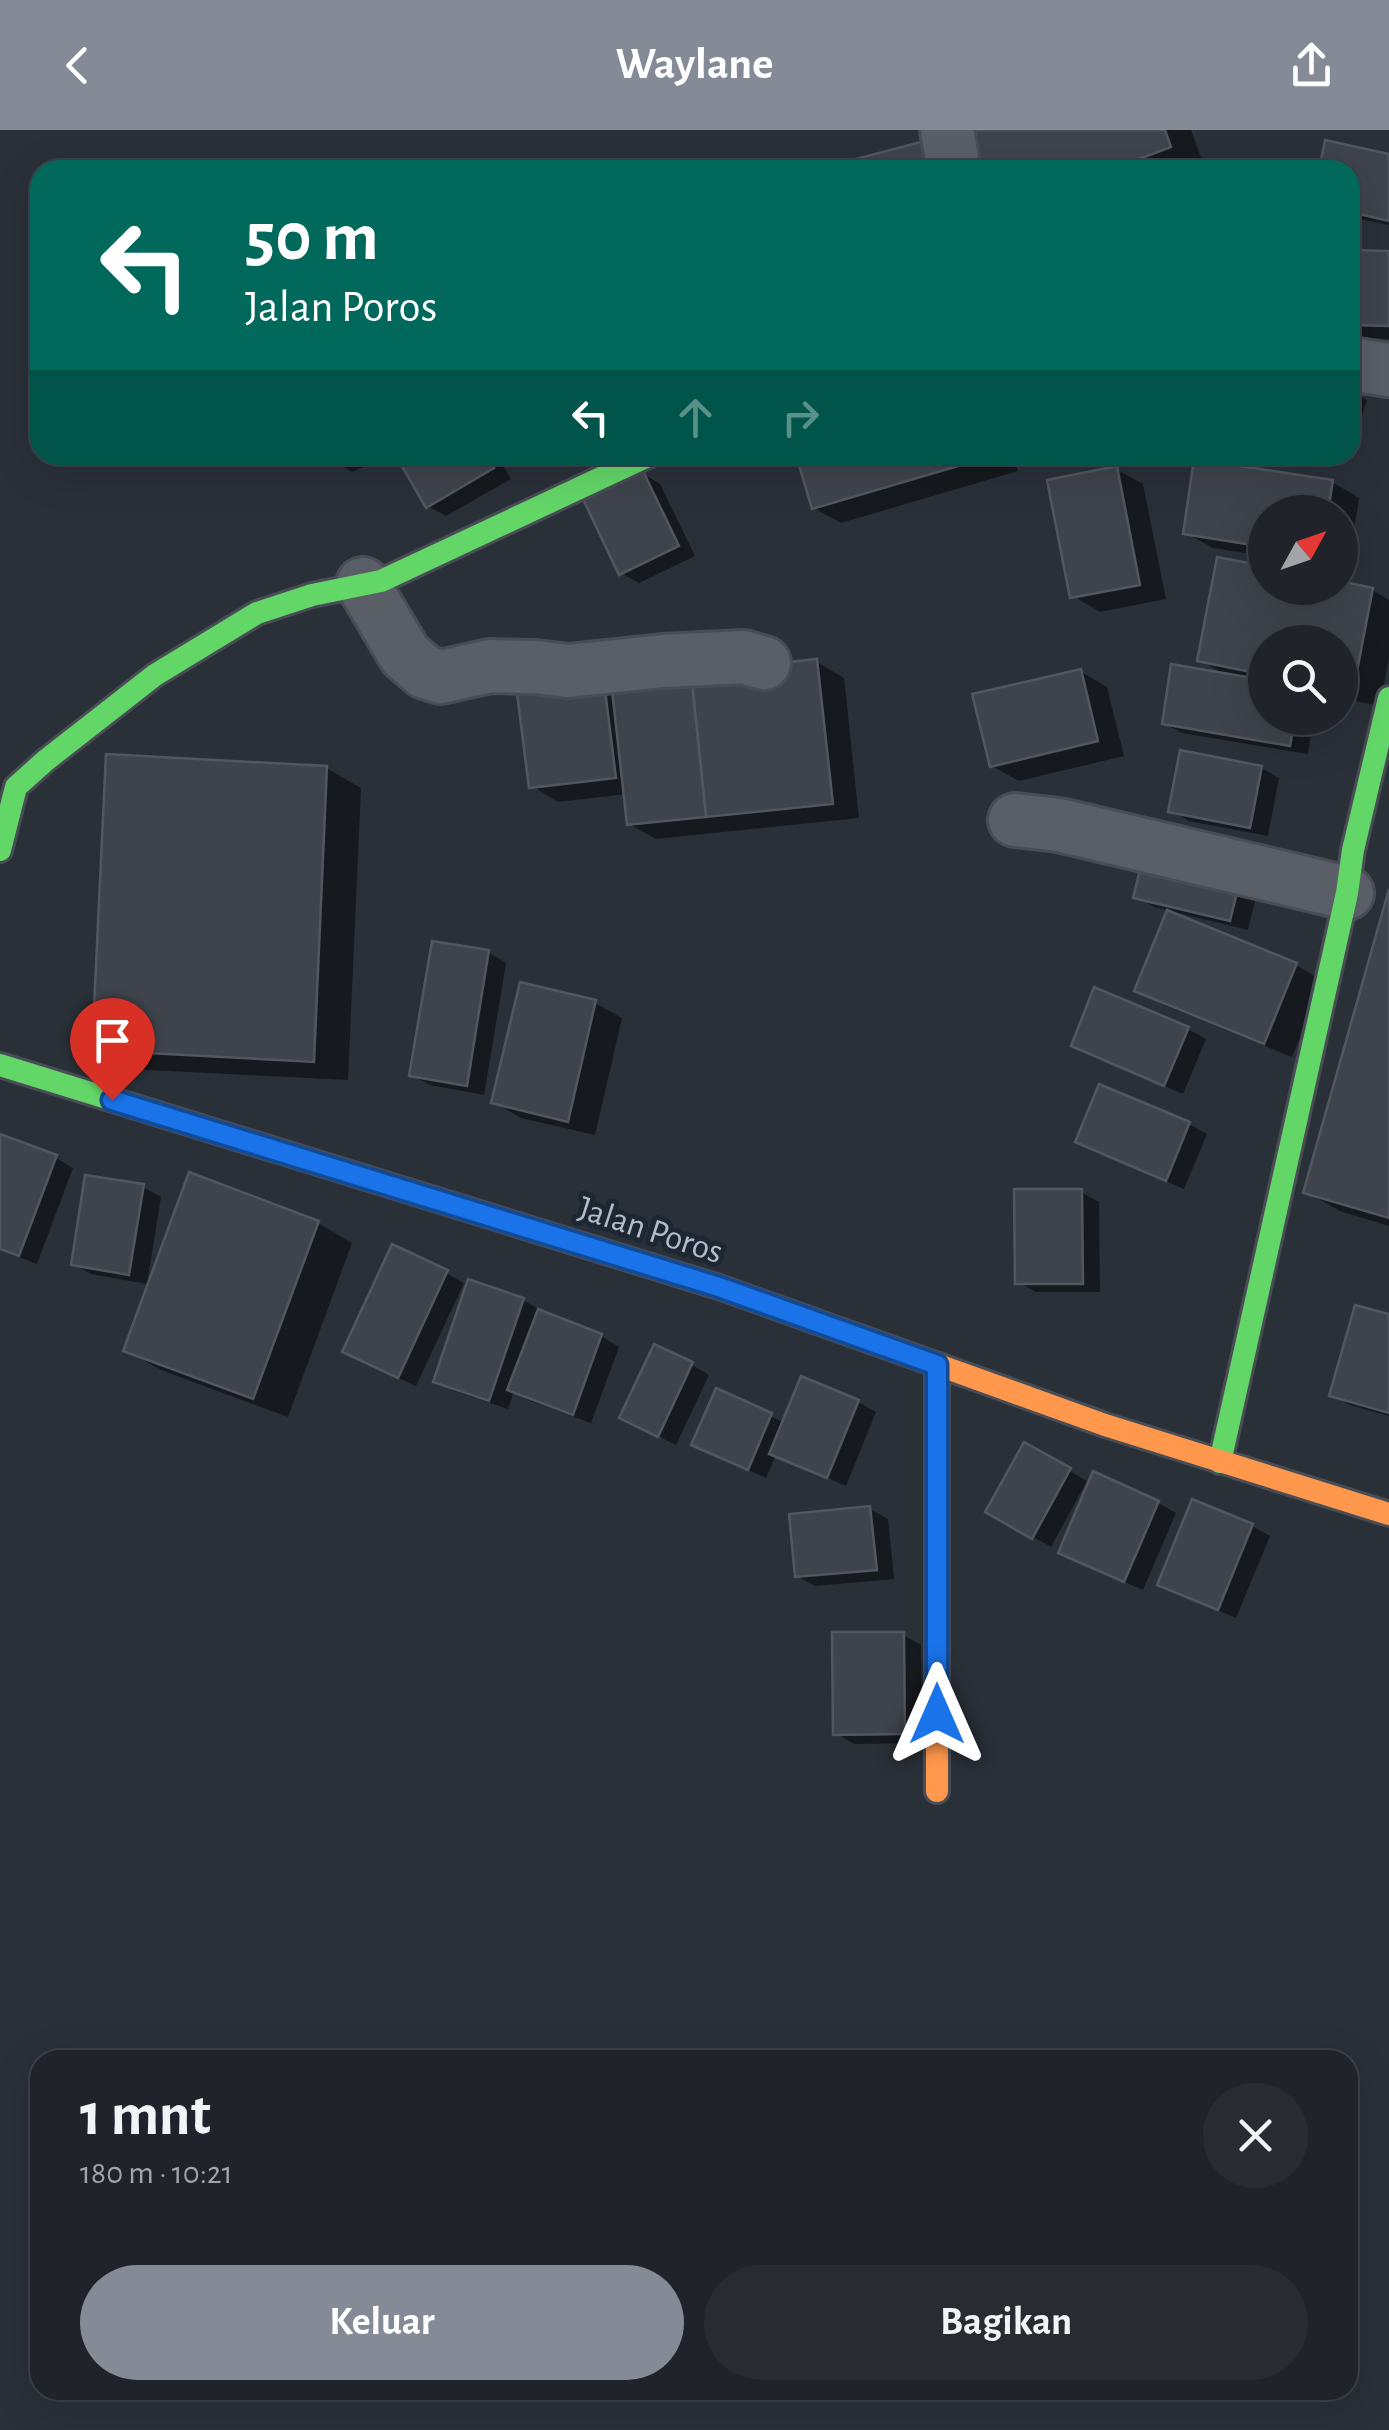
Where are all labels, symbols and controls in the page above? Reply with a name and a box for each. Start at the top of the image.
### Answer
icon: back [50,38,105,93]
icon: share [1284,38,1339,93]
text: Waylane [616,42,773,87]
icon: left [80,200,210,330]
text: 50 m [245,203,379,273]
text: Jalan Poros [245,285,437,330]
icon: left [563,390,618,445]
icon: ahead [668,390,723,445]
icon: right [773,390,828,445]
north arrow [1248,495,1358,605]
map controls [1248,495,1358,735]
button: search [1248,625,1358,735]
pin [70,998,155,1101]
icon: arrive [85,1013,140,1068]
street label: Jalan Poros [574,1191,727,1270]
position arrow [885,1662,989,1766]
button: close [1203,2083,1308,2188]
text: 1 mnt [80,2086,211,2146]
text: 180 m · 10:21 [80,2157,233,2189]
button: Keluar [80,2265,684,2380]
button: Bagikan [704,2265,1308,2380]

